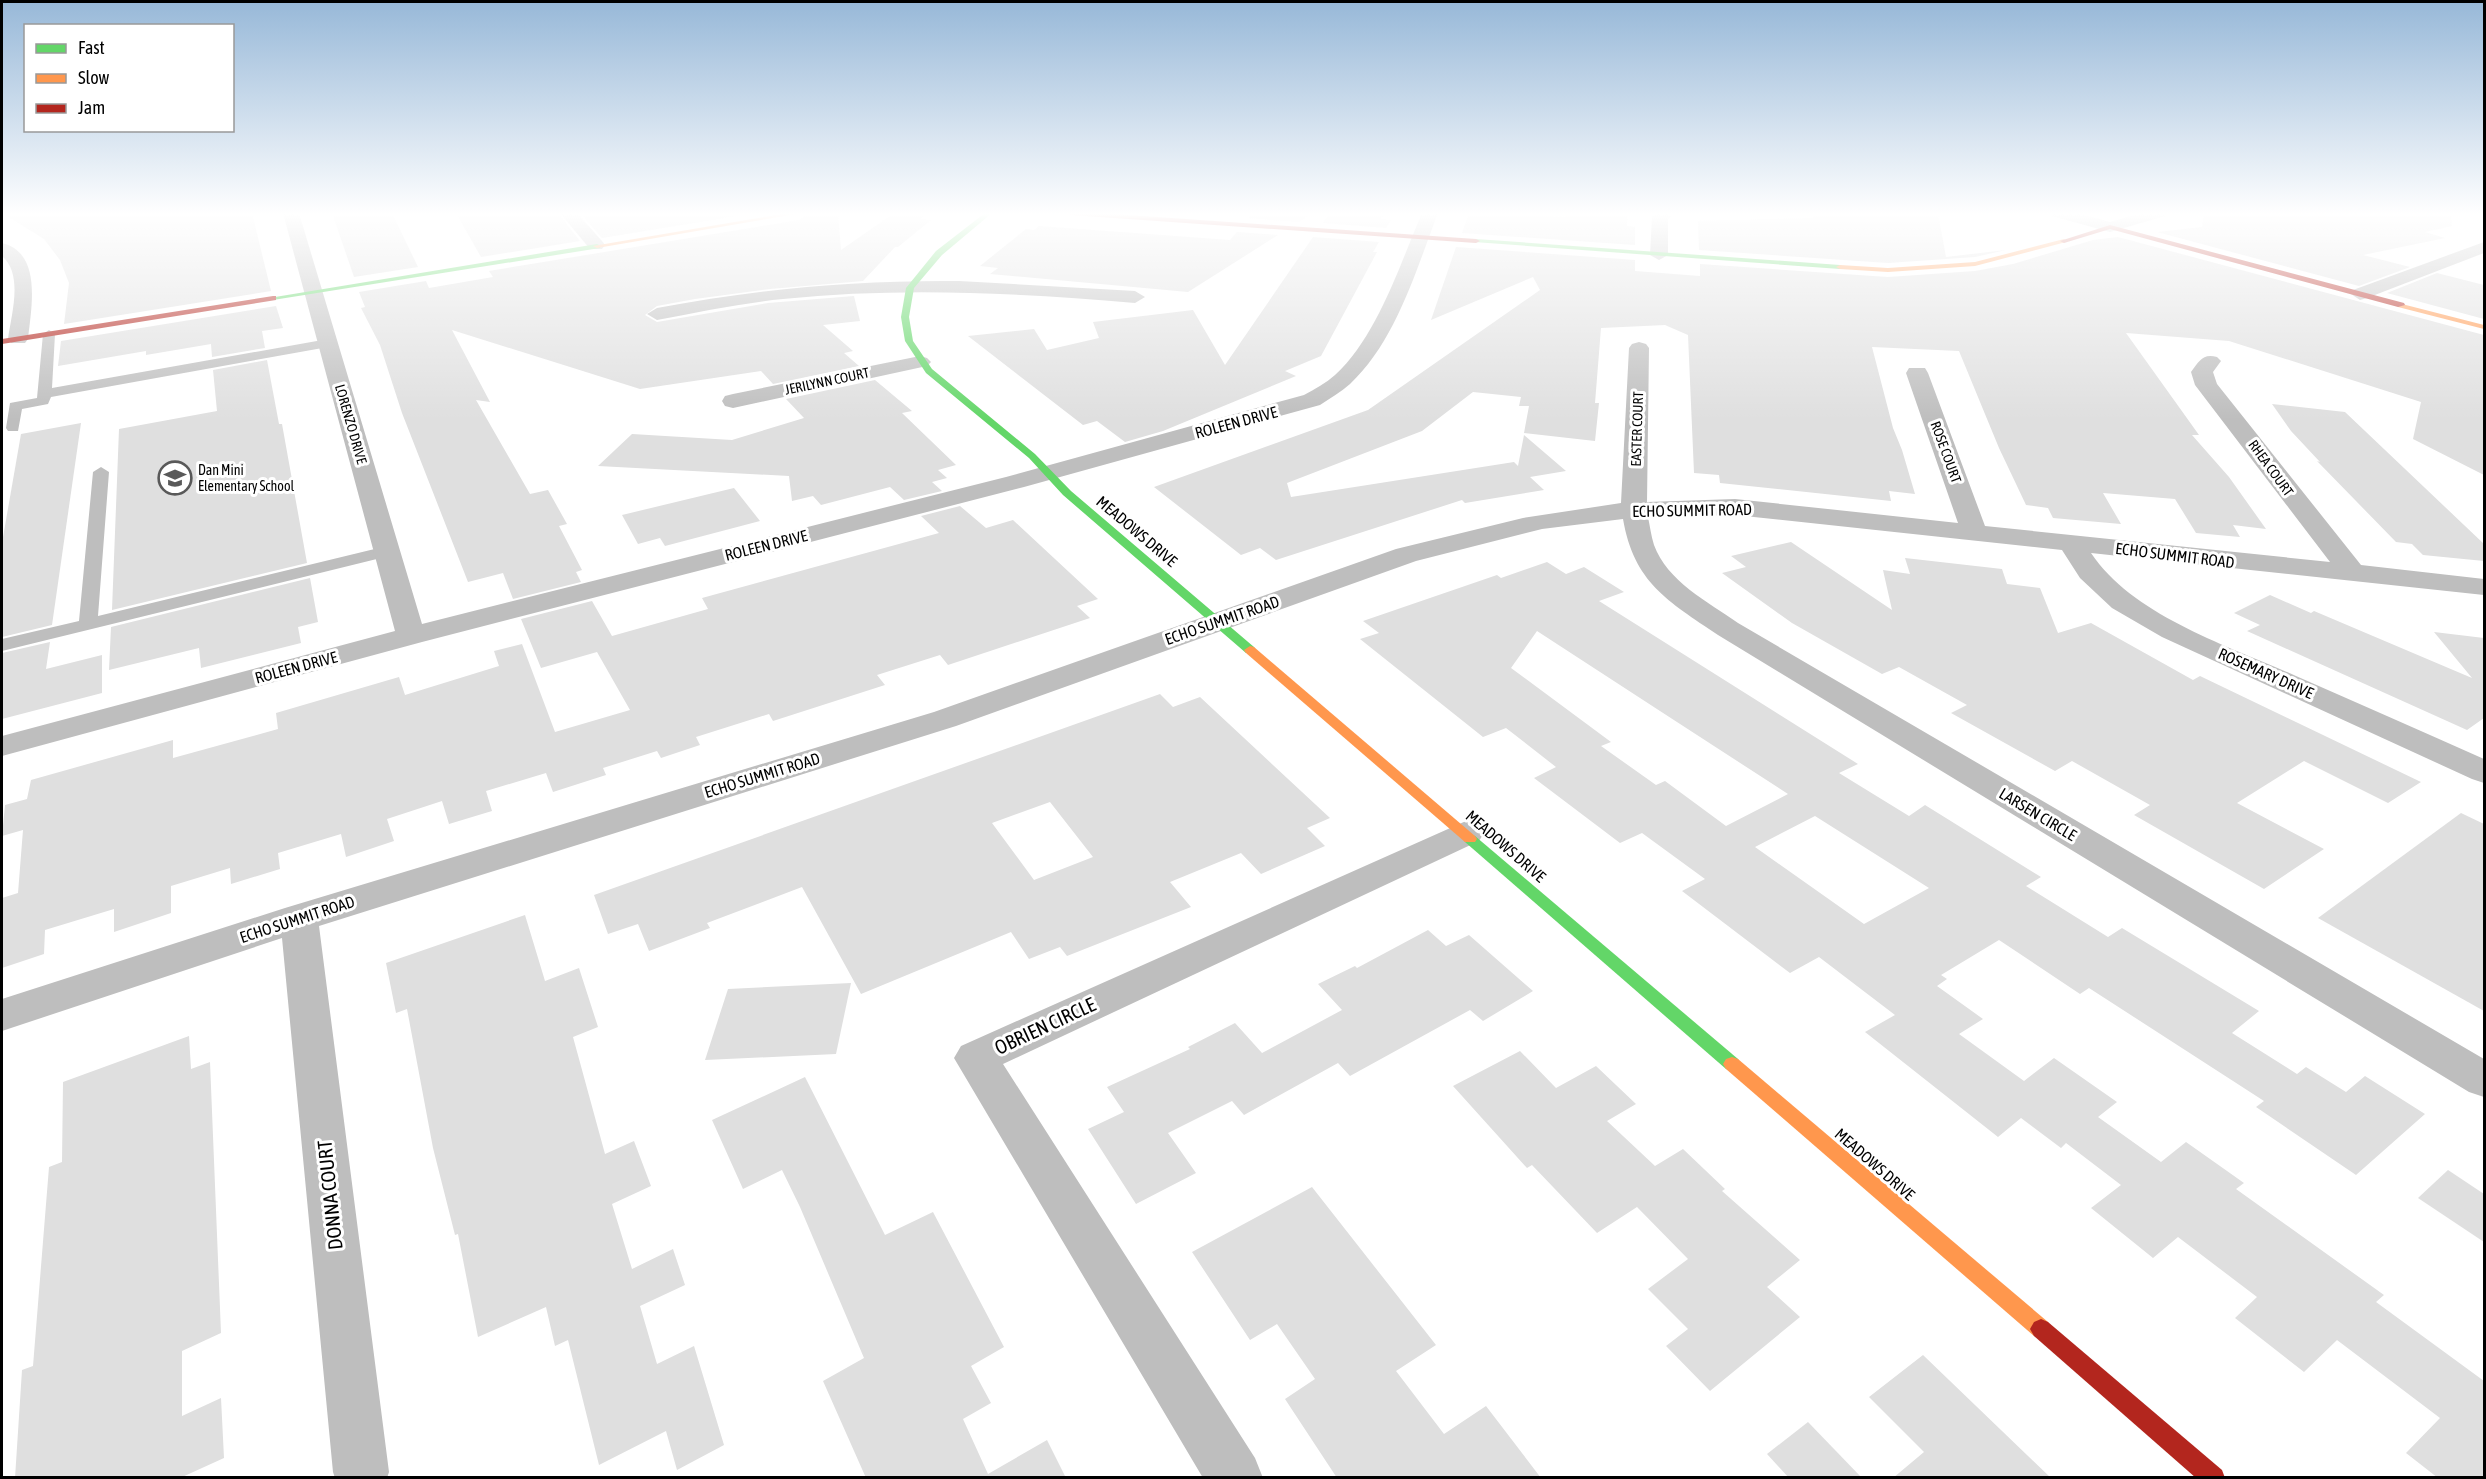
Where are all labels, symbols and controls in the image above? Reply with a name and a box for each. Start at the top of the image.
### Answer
legend [24,24,234,132]
text: Fast [78,37,105,58]
text: Slow [78,67,109,88]
text: Jam [78,97,105,118]
street label: JERILYNN COURT [783,364,871,398]
street label: LORENZO DRIVE [332,382,370,466]
street label: EASTER COURT [1628,391,1646,467]
street label: ROLEEN DRIVE [1193,402,1279,442]
street label: ROSE COURT [1927,419,1965,485]
street label: RHEA COURT [2245,437,2297,499]
school or university icon: Dan Mini Elementary School [157,460,193,496]
place label: Dan Mini Elementary School [198,462,294,494]
street label: MEADOWS DRIVE [1093,492,1181,570]
street label: ECHO SUMMIT ROAD [1632,500,1752,520]
street label: ROLEEN DRIVE [723,526,809,564]
street label: ECHO SUMMIT ROAD [2114,539,2236,571]
street label: ECHO SUMMIT ROAD [1162,592,1282,648]
street label: ROSEMARY DRIVE [2216,644,2316,702]
street label: ROLEEN DRIVE [253,647,339,687]
street label: ECHO SUMMIT ROAD [702,749,822,801]
street label: LARSEN CIRCLE [1996,784,2080,844]
street label: MEADOWS DRIVE [1462,806,1550,886]
street label: ECHO SUMMIT ROAD [237,892,357,946]
street label: OBRIEN CIRCLE [991,992,1099,1059]
street label: MEADOWS DRIVE [1831,1124,1919,1204]
street label: DONNA COURT [312,1139,347,1251]

